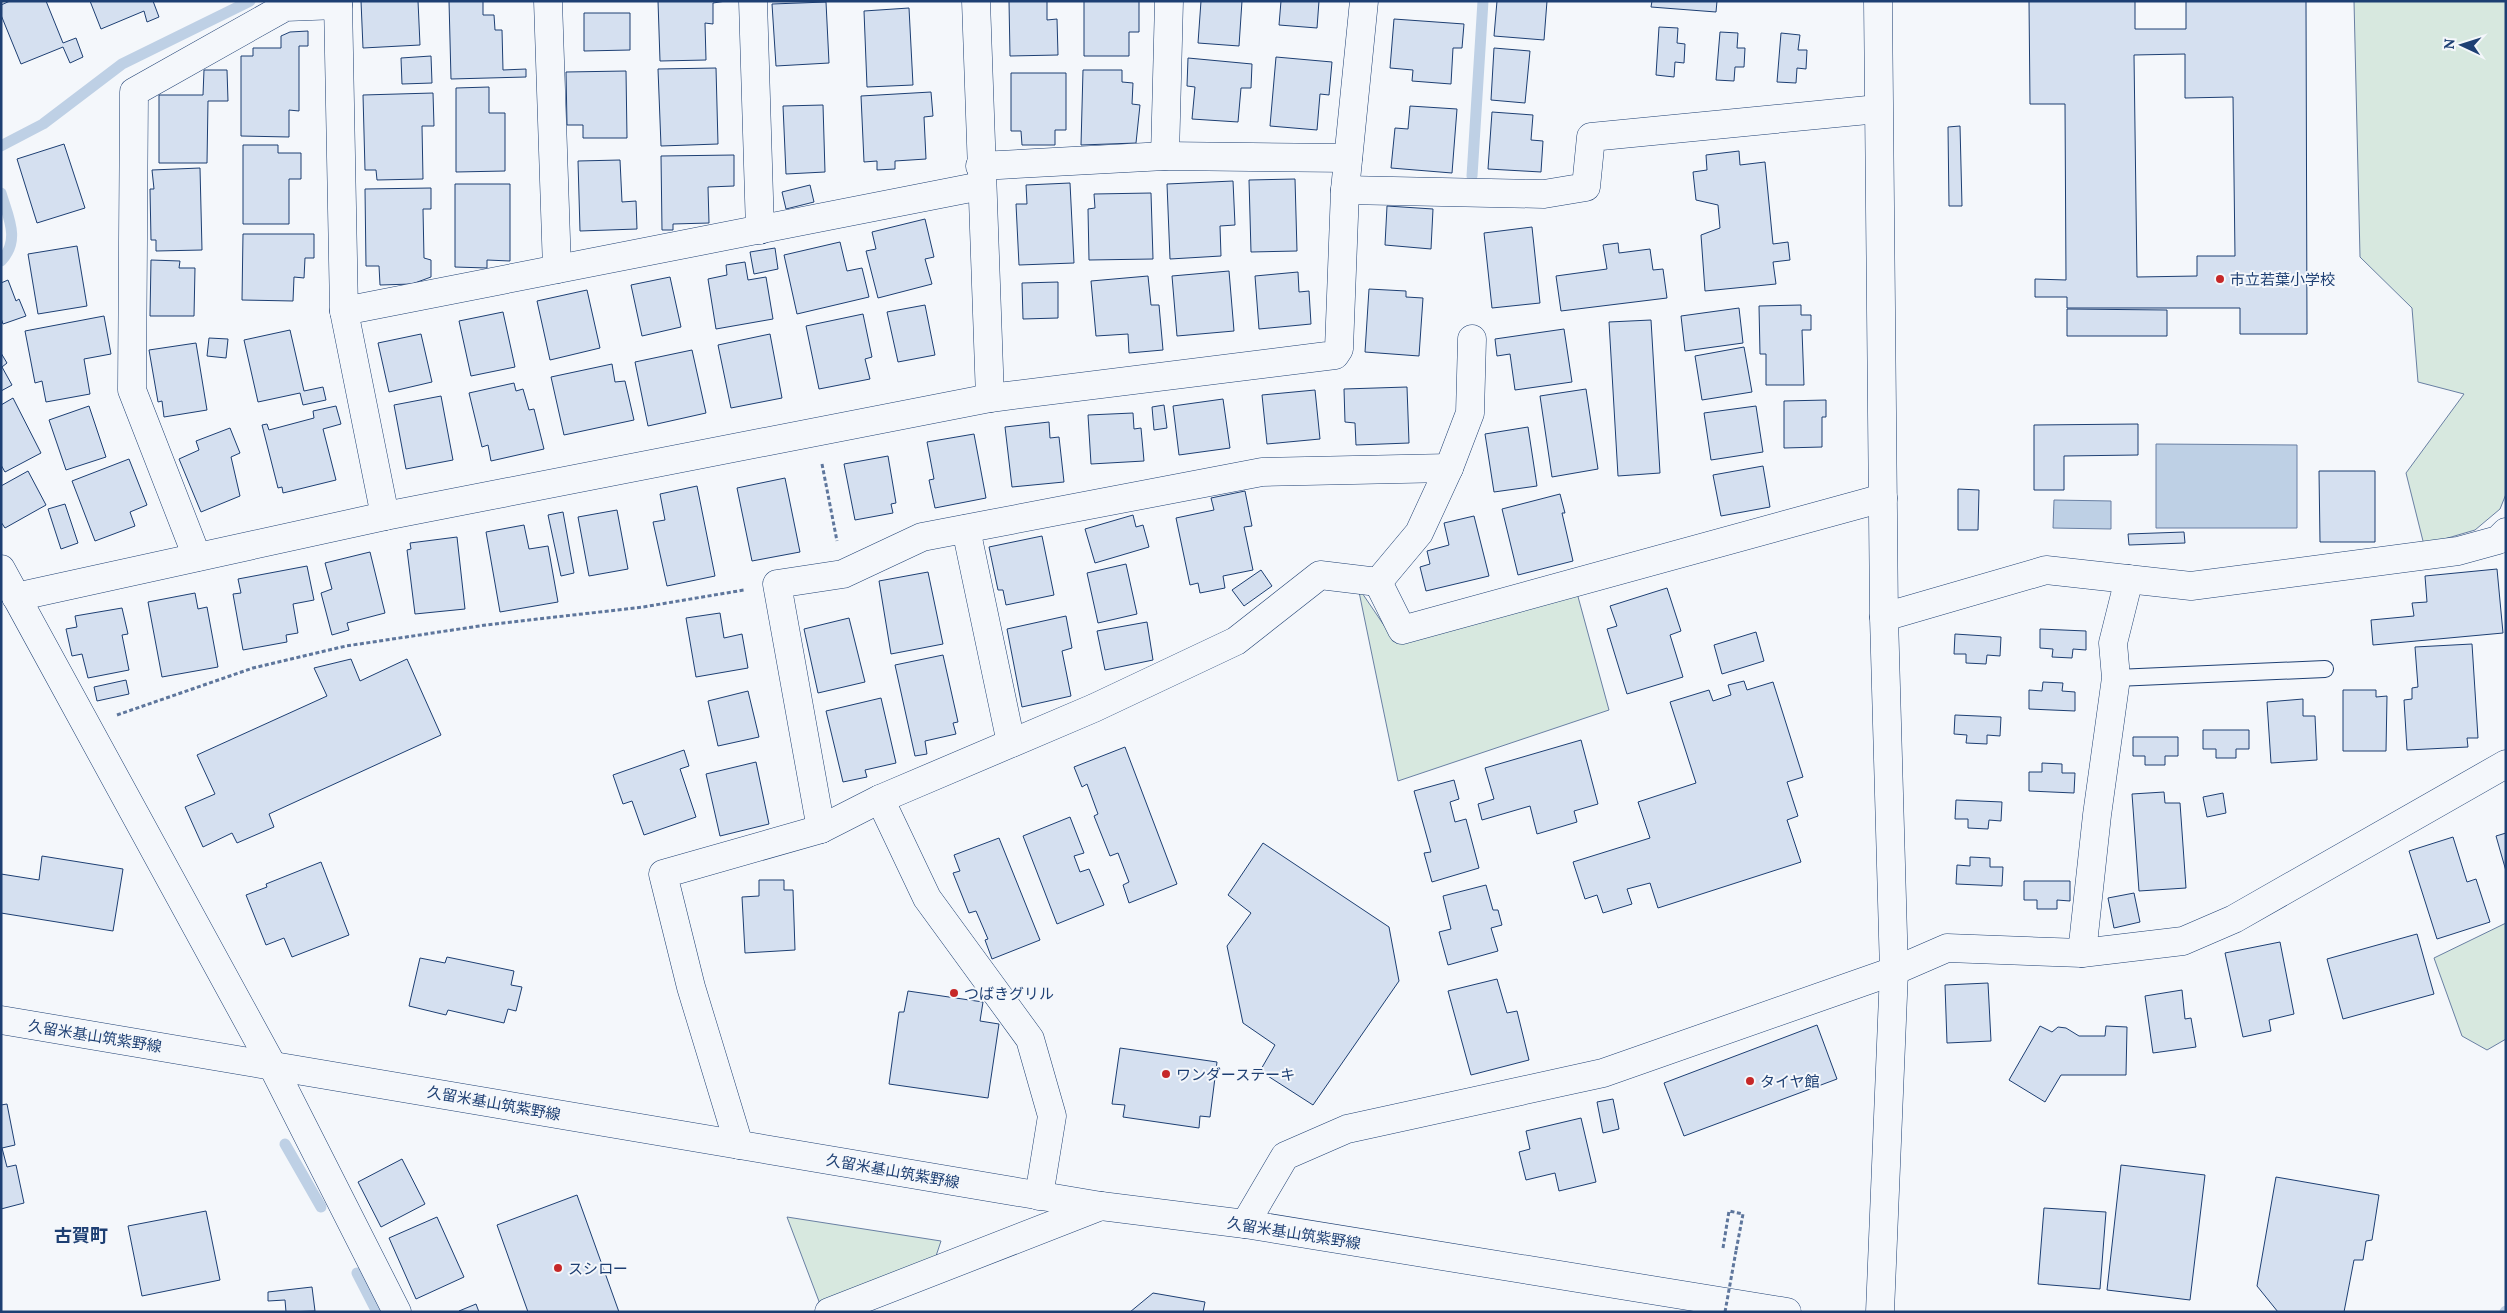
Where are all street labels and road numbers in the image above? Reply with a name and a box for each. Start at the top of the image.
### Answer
street label: 久留米基山筑紫野線 [27,1016,163,1056]
street label: 久留米基山筑紫野線 [426,1082,562,1124]
street label: 久留米基山筑紫野線 [825,1150,961,1192]
street label: 久留米基山筑紫野線 [1226,1213,1362,1253]

